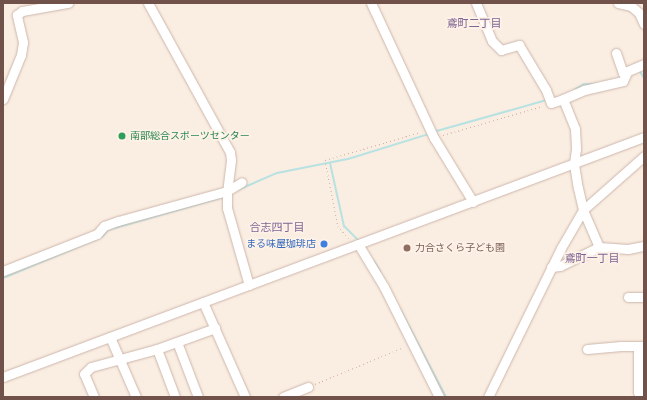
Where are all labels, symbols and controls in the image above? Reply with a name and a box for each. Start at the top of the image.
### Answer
district label: 鳶町二丁目 [447,16,501,30]
place label: 南部総合スポーツセンター [130,130,250,142]
marker: 南部総合スポーツセンター [117,131,127,141]
district label: 合志四丁目 [250,220,304,234]
place label: まる味屋珈琲店 [246,238,316,250]
marker: まる味屋珈琲店 [319,239,329,249]
place label: 力合さくら子ども園 [415,242,505,254]
marker: 力合さくら子ども園 [402,243,412,253]
district label: 鳶町一丁目 [565,251,619,265]

